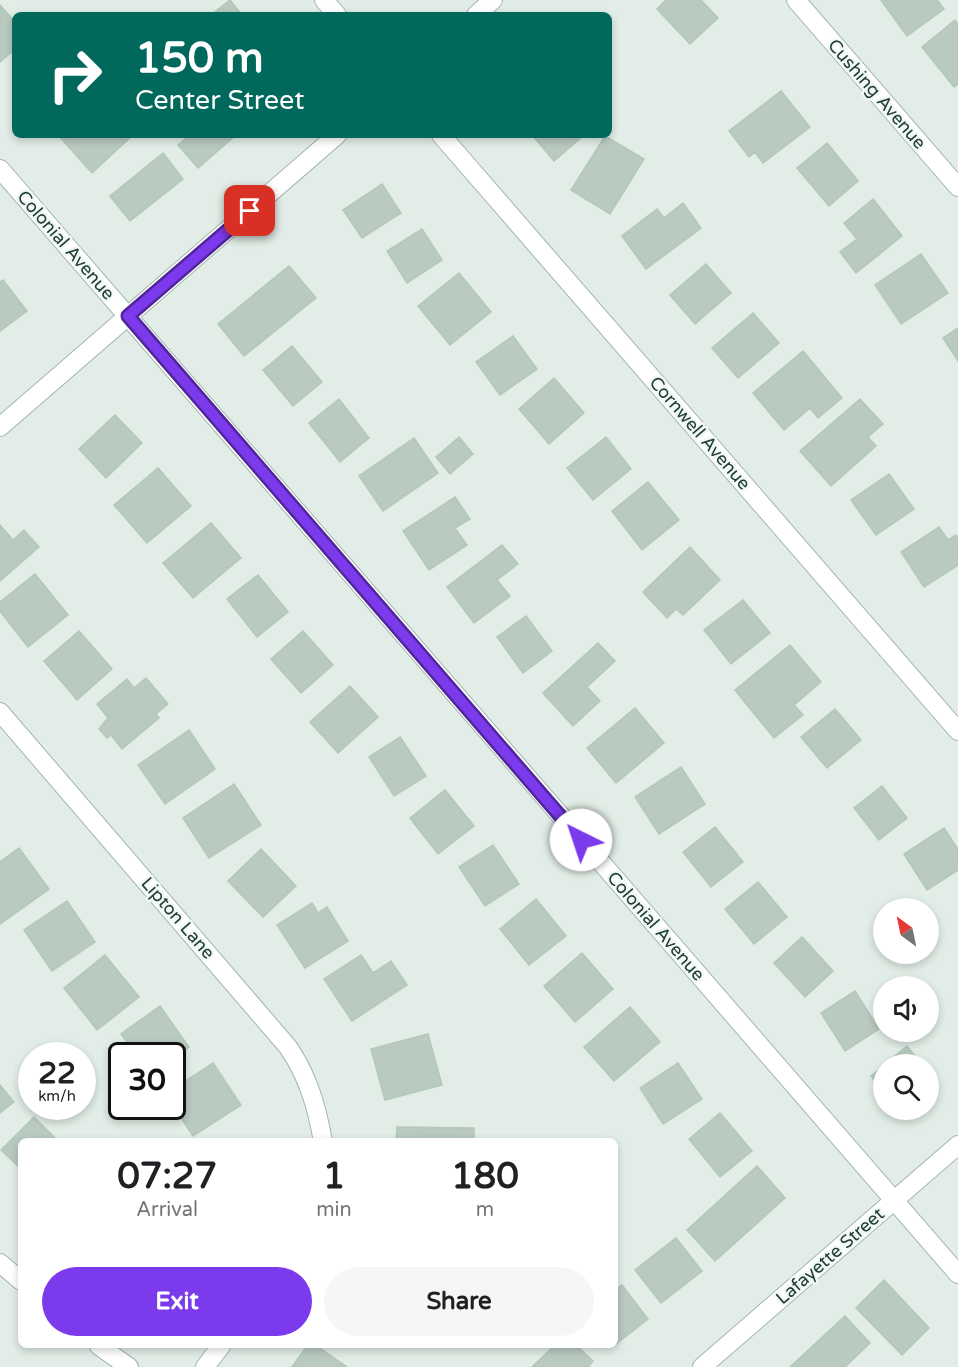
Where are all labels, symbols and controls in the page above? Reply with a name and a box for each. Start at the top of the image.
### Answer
text: 150 m [135,33,264,84]
street label: Cushing Avenue [823,34,931,154]
icon: right [36,36,114,114]
text: Center Street [135,84,305,117]
pin [224,185,275,236]
street label: Colonial Avenue [13,186,119,304]
icon: arrive [233,194,266,227]
street label: Cornwell Avenue [645,372,755,494]
position arrow [549,808,613,872]
street label: Colonial Avenue [603,867,709,985]
street label: Lipton Lane [137,873,219,963]
north arrow [873,898,939,964]
map controls [873,898,939,1120]
button: sound [873,976,939,1042]
speed limit sign: 30 [108,1042,186,1120]
button: search [873,1054,939,1120]
text: 22 [38,1055,76,1092]
text: km/h [38,1087,76,1105]
text: 07:27 [117,1155,217,1198]
text: 1 [323,1155,345,1198]
text: 180 [451,1155,519,1198]
text: Arrival [136,1198,198,1222]
text: min [316,1198,352,1222]
text: m [476,1198,494,1222]
street label: Lafayette Street [771,1203,889,1309]
button: Exit [42,1267,312,1336]
button: Share [324,1267,594,1336]

